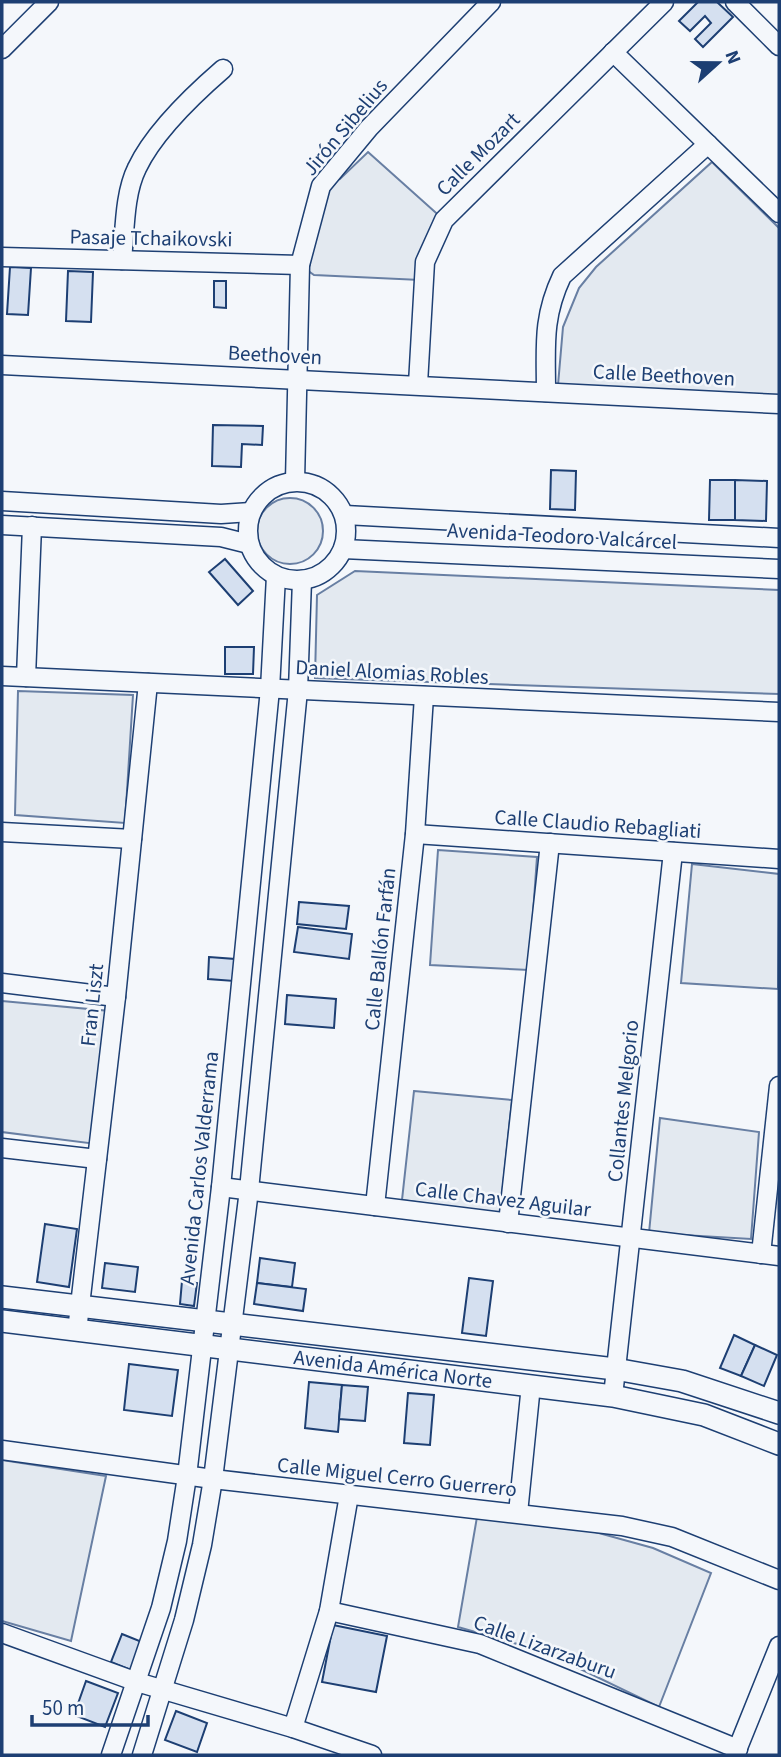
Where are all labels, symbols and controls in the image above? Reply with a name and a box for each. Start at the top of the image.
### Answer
north arrow [683,28,753,98]
text: N [718,47,747,68]
street label: Jirón Sibelius [295,72,395,182]
street label: Calle Mozart [429,105,527,203]
street label: Pasaje Tchaikovski [69,222,233,254]
street label: Beethoven [227,338,323,372]
street label: Calle Beethoven [592,356,736,394]
street label: Avenida Teodoro Valcárcel [446,515,678,557]
street label: Daniel Alomias Robles [294,652,490,692]
street label: Calle Claudio Rebagliati [494,802,702,846]
street label: Calle Ballón Farfán [357,866,403,1032]
street label: Fran Liszt [73,962,111,1048]
street label: Collantes Melgorio [600,1018,646,1184]
street label: Avenida Carlos Valderrama [172,1050,226,1286]
street label: Calle Chavez Aguilar [413,1173,593,1225]
street label: Avenida América Norte [292,1342,494,1396]
street label: Calle Miguel Cerro Guerrero [276,1450,518,1504]
street label: Calle Lizarzaburu [469,1607,621,1687]
scale bar [32,1684,147,1728]
text: 50 m [42,1693,84,1723]

